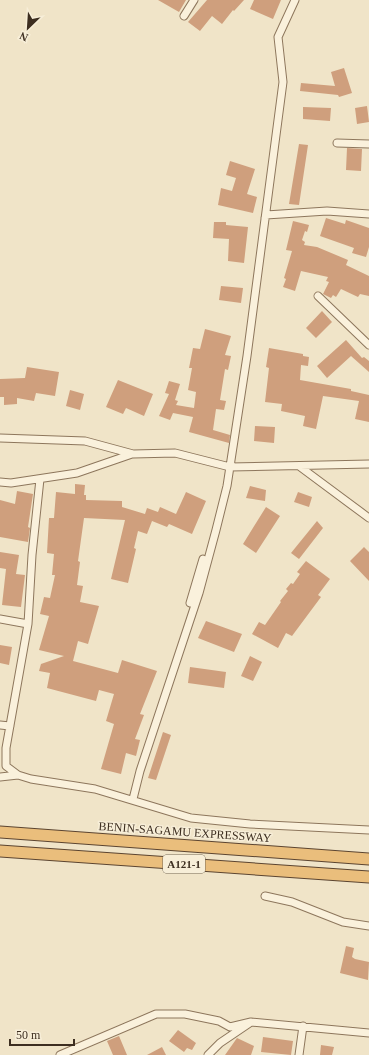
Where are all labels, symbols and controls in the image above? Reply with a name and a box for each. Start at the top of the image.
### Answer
north arrow [8,8,48,48]
text: N [18,30,30,44]
street label: BENIN-SAGAMU EXPRESSWAY [98,819,272,845]
road number: A121-1 [163,855,205,873]
scale bar [10,1021,74,1047]
text: 50 m [16,1028,41,1042]

